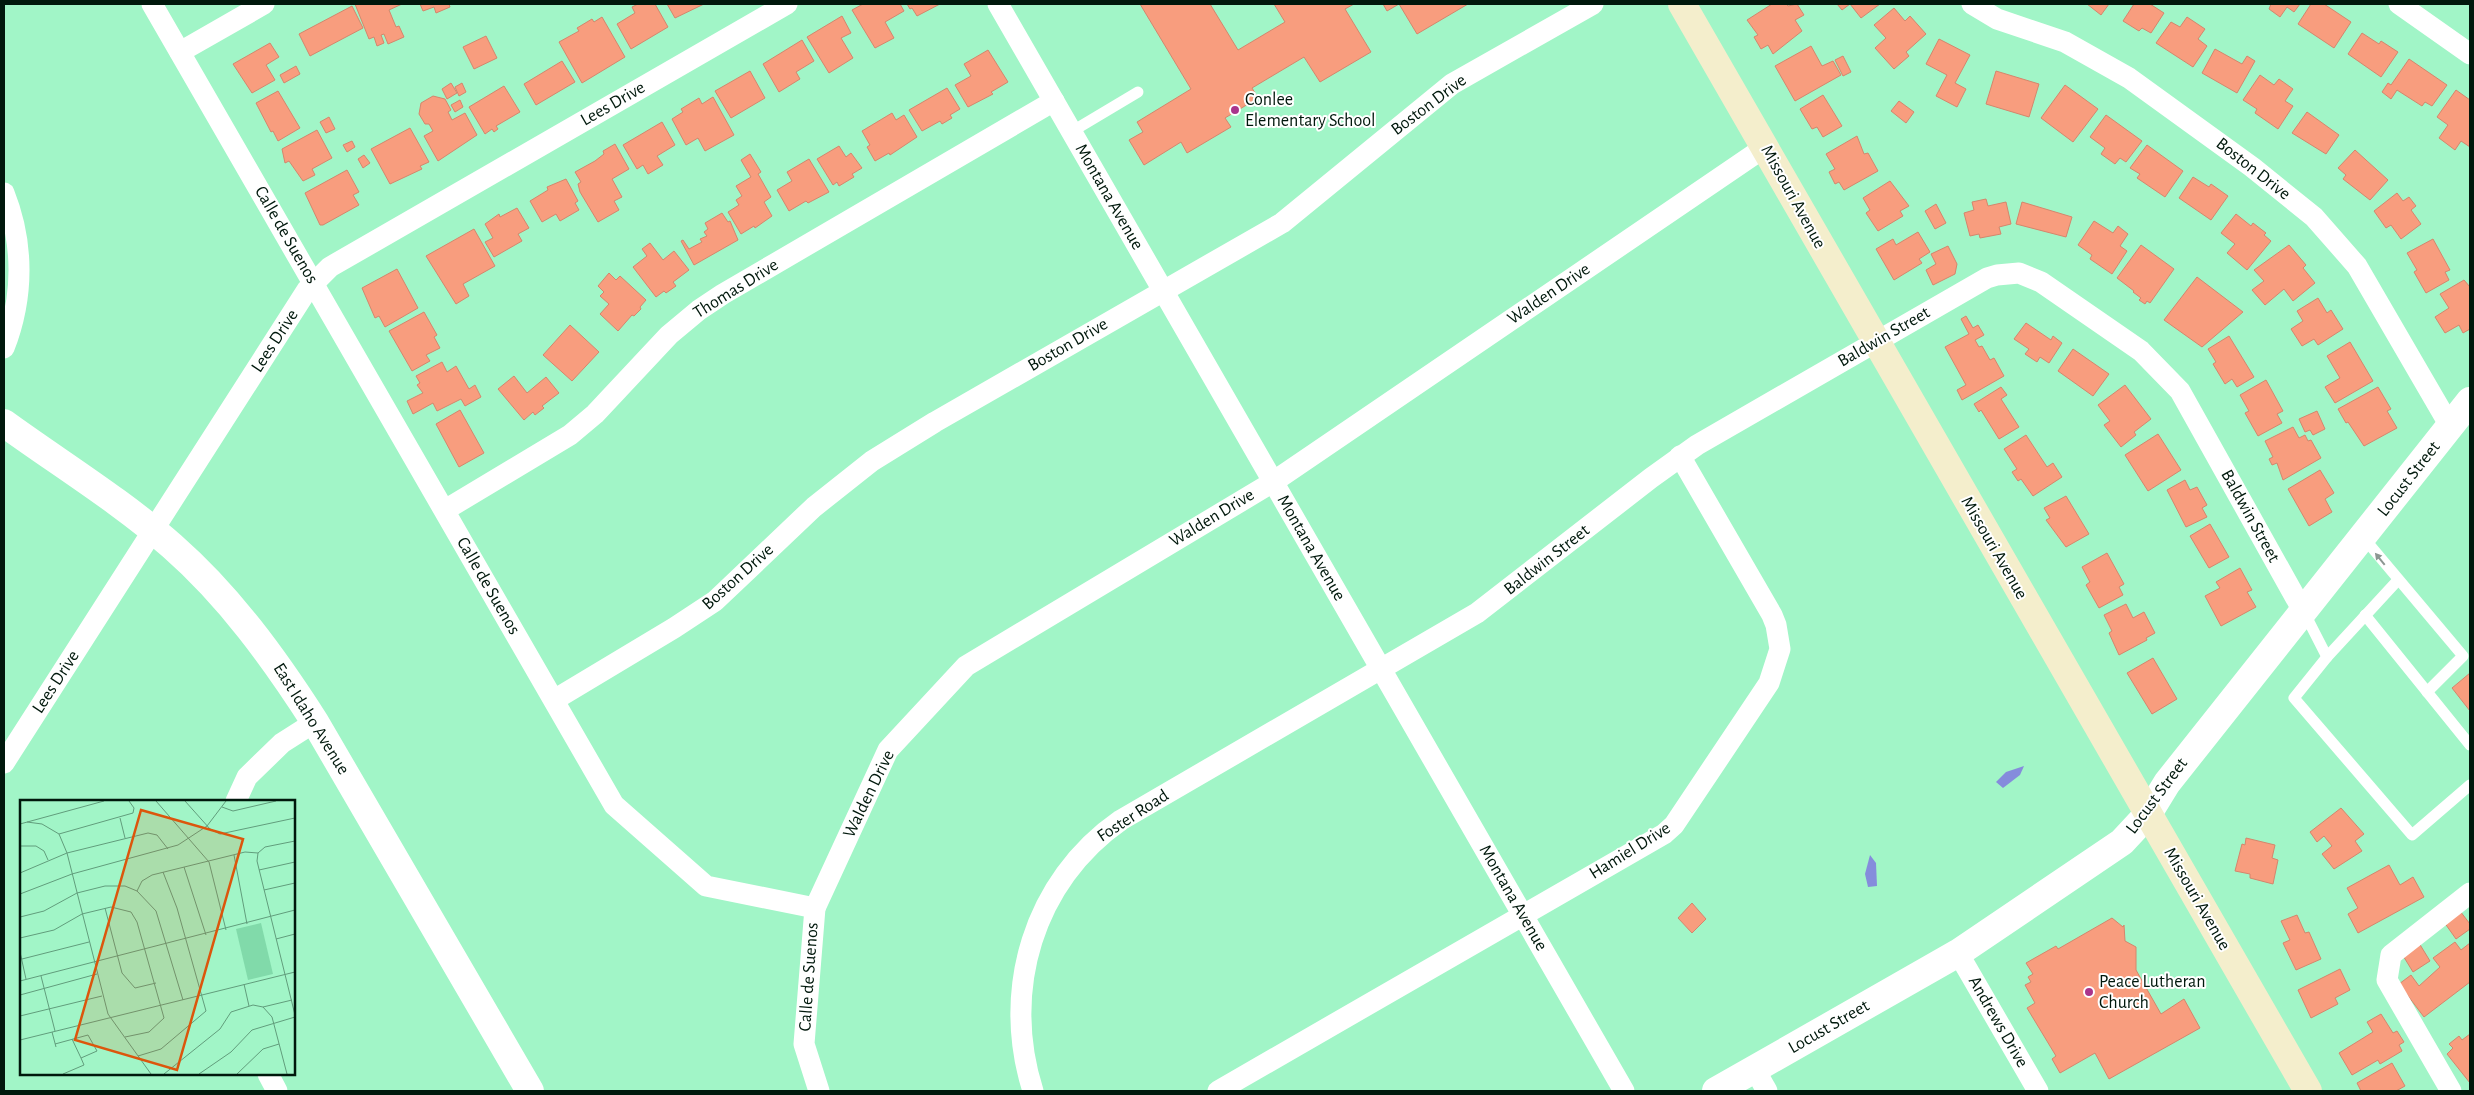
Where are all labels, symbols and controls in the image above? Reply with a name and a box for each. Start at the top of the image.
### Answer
street label: Boston Drive [1388,71,1470,139]
street label: Lees Drive [578,78,648,130]
place label: Conlee Elementary School [1245,91,1376,130]
marker: Conlee Elementary School [1229,104,1241,116]
street label: Boston Drive [2212,135,2294,203]
street label: Montana Avenue [1072,141,1146,253]
street label: Missouri Avenue [1757,142,1829,252]
street label: Calle de Suenos [251,183,321,287]
street label: Thomas Drive [690,256,782,322]
street label: Walden Drive [1505,260,1593,328]
street label: Baldwin Street [1835,303,1933,371]
street label: Lees Drive [248,306,302,376]
street label: Boston Drive [1025,315,1111,375]
street label: Locust Street [2374,438,2444,520]
street label: Baldwin Street [2217,467,2283,566]
street label: Walden Drive [1167,486,1257,550]
street label: Montana Avenue [1274,492,1348,604]
street label: Missouri Avenue [1957,494,2031,602]
street label: Baldwin Street [1501,521,1593,599]
street label: Calle de Suenos [453,534,523,638]
street label: Boston Drive [699,541,777,613]
one-way arrow [2375,552,2386,565]
street label: Lees Drive [29,647,83,717]
street label: East Idaho Avenue [270,660,352,778]
street label: Walden Drive [840,747,898,841]
street label: Locust Street [2123,754,2191,837]
street label: Foster Road [1094,786,1172,846]
inset map [20,800,295,1075]
street label: Hamiel Drive [1586,819,1674,883]
street label: Montana Avenue [1476,842,1550,954]
street label: Missouri Avenue [2160,845,2234,953]
street label: Calle de Suenos [796,922,822,1032]
street label: Andrews Drive [1965,973,2031,1071]
place label: Peace Lutheran Church [2099,973,2206,1012]
marker: Peace Lutheran Church [2083,986,2095,998]
street label: Locust Street [1786,997,1873,1057]

